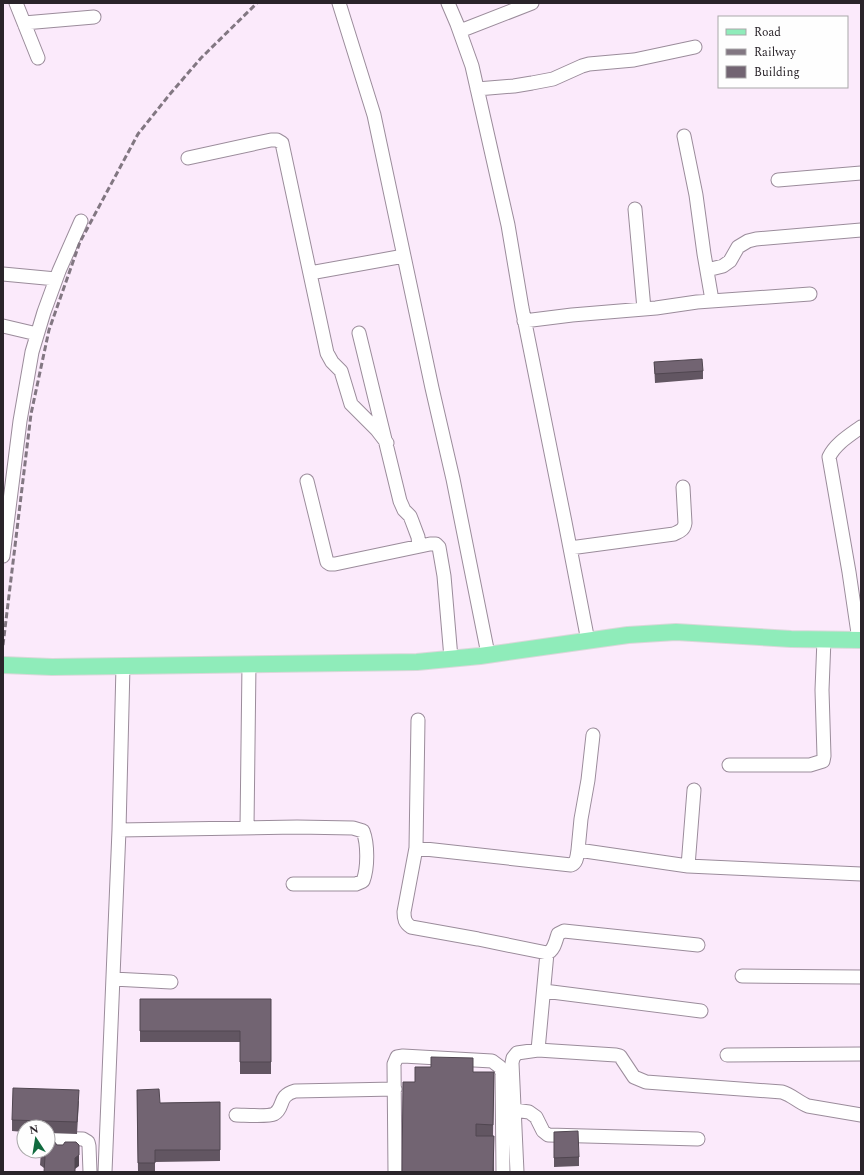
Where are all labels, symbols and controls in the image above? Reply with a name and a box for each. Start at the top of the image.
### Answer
legend [718,16,848,88]
text: Road [754,23,781,42]
text: Railway [754,43,797,62]
text: Building [754,63,800,82]
north arrow [16,1119,56,1159]
text: N [28,1120,40,1139]

